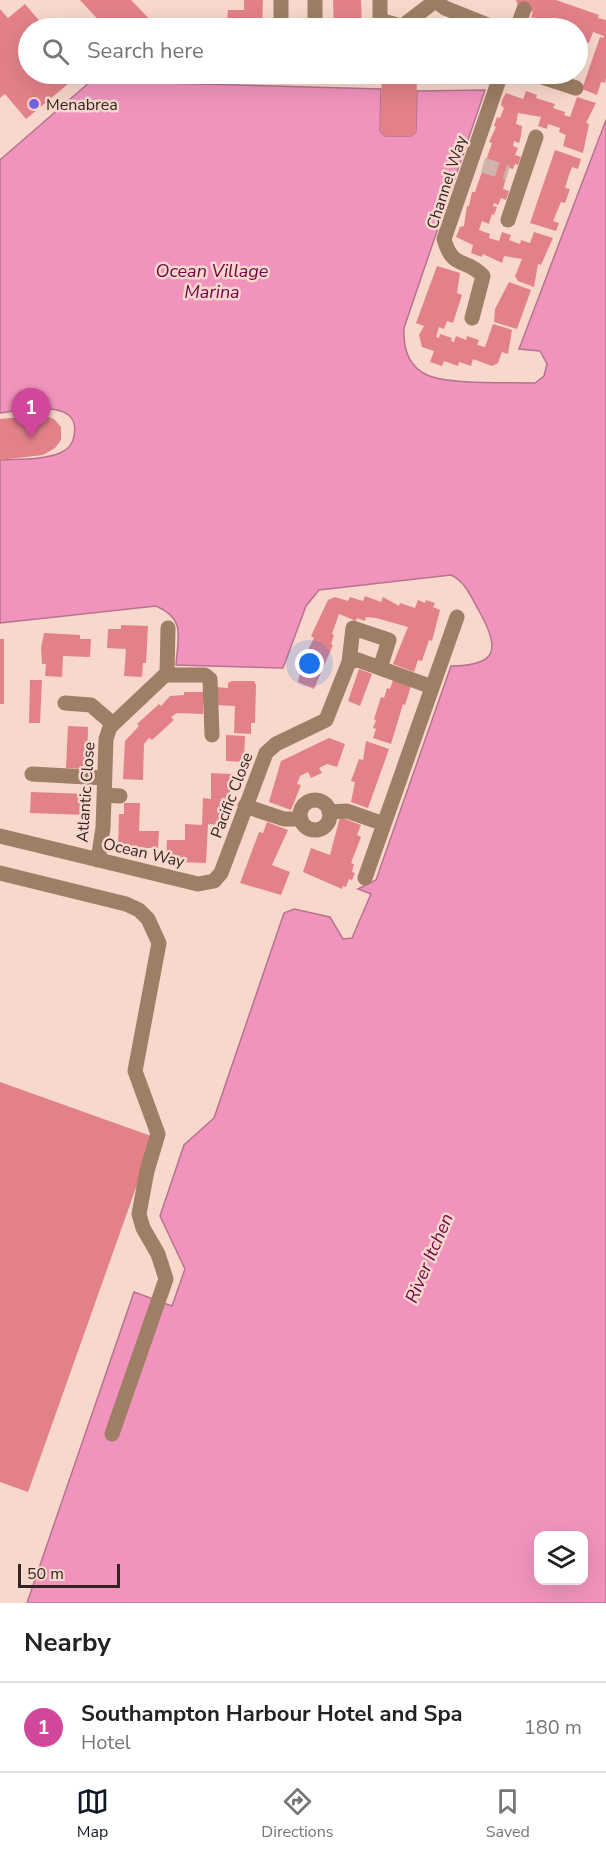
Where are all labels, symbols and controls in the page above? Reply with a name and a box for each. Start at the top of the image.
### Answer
search box [18,18,588,84]
icon: search [39,35,72,68]
text: Search here [87,36,204,66]
place label: Menabrea [46,94,118,116]
marker: Menabrea [27,97,41,111]
street label: Channel Way [421,132,473,232]
water label: Ocean Village Marina [156,259,269,304]
pin: 1 [12,388,51,438]
your location [295,649,324,678]
street label: Atlantic Close [72,741,100,843]
street label: Pacific Close [205,749,258,841]
street label: Ocean Way [101,833,187,873]
water label: River Itchen [399,1209,459,1307]
map controls [534,1531,588,1585]
button: layers [534,1531,588,1585]
scale bar [18,1561,120,1588]
text: 50 m [27,1563,64,1585]
text: Nearby [24,1625,111,1660]
text: Southampton Harbour Hotel and Spa [81,1699,463,1729]
text: 1 [38,1714,50,1741]
text: 180 m [524,1714,582,1741]
text: Hotel [81,1729,131,1756]
tab: Map [76,1785,109,1843]
tab: Directions [261,1785,333,1843]
tab: Saved [486,1785,530,1843]

